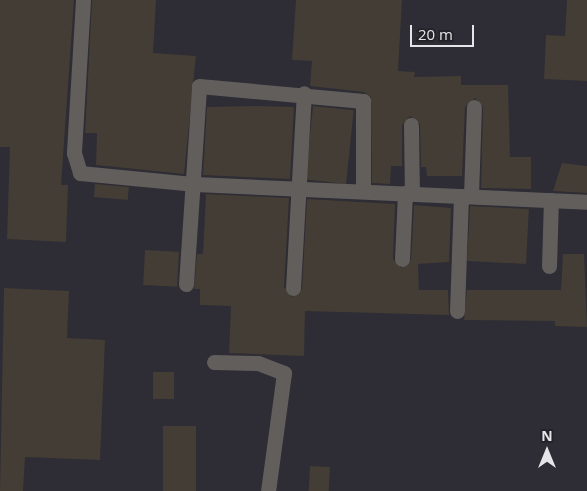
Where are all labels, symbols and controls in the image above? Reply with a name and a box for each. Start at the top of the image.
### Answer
scale bar [412,15,476,47]
text: 20 m [418,24,453,44]
north arrow [522,426,572,476]
text: N [541,426,553,445]

